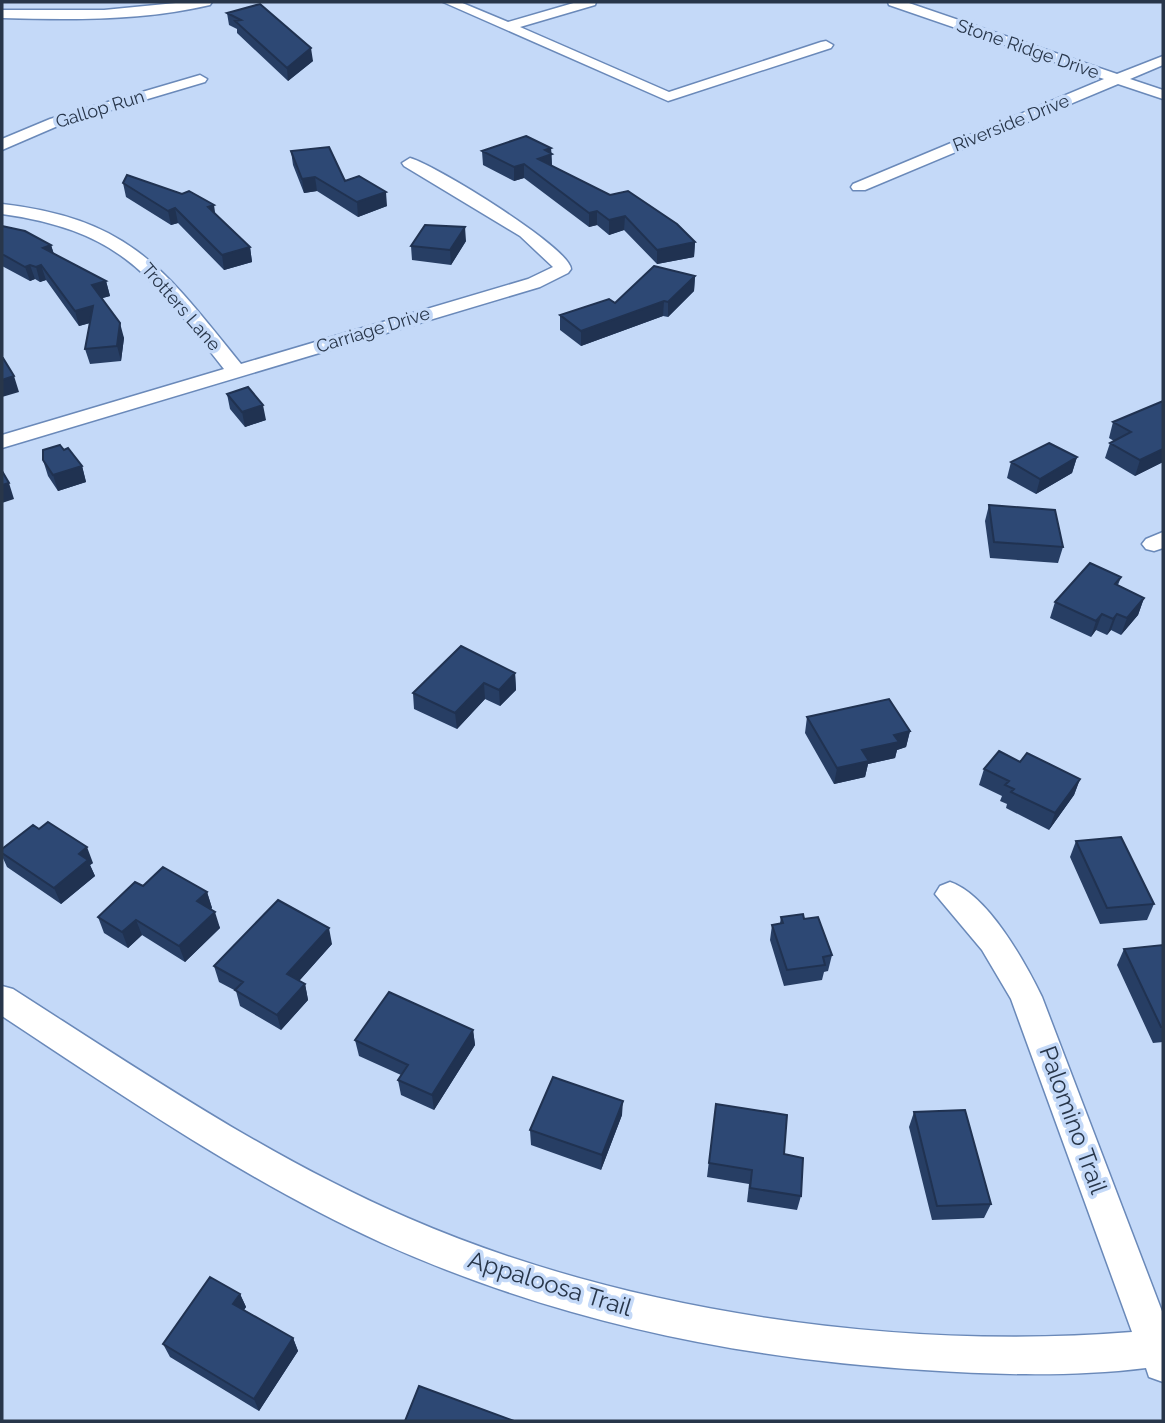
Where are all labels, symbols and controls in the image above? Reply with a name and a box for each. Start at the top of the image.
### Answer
street label: Stone Ridge Drive [954,14,1102,83]
street label: Gallop Run [53,85,147,132]
street label: Riverside Drive [950,89,1072,155]
street label: Trotters Lane [138,258,225,355]
street label: Carriage Drive [313,302,433,357]
street label: Palomino Trail [1033,1042,1114,1198]
street label: Appaloosa Trail [465,1245,636,1322]

